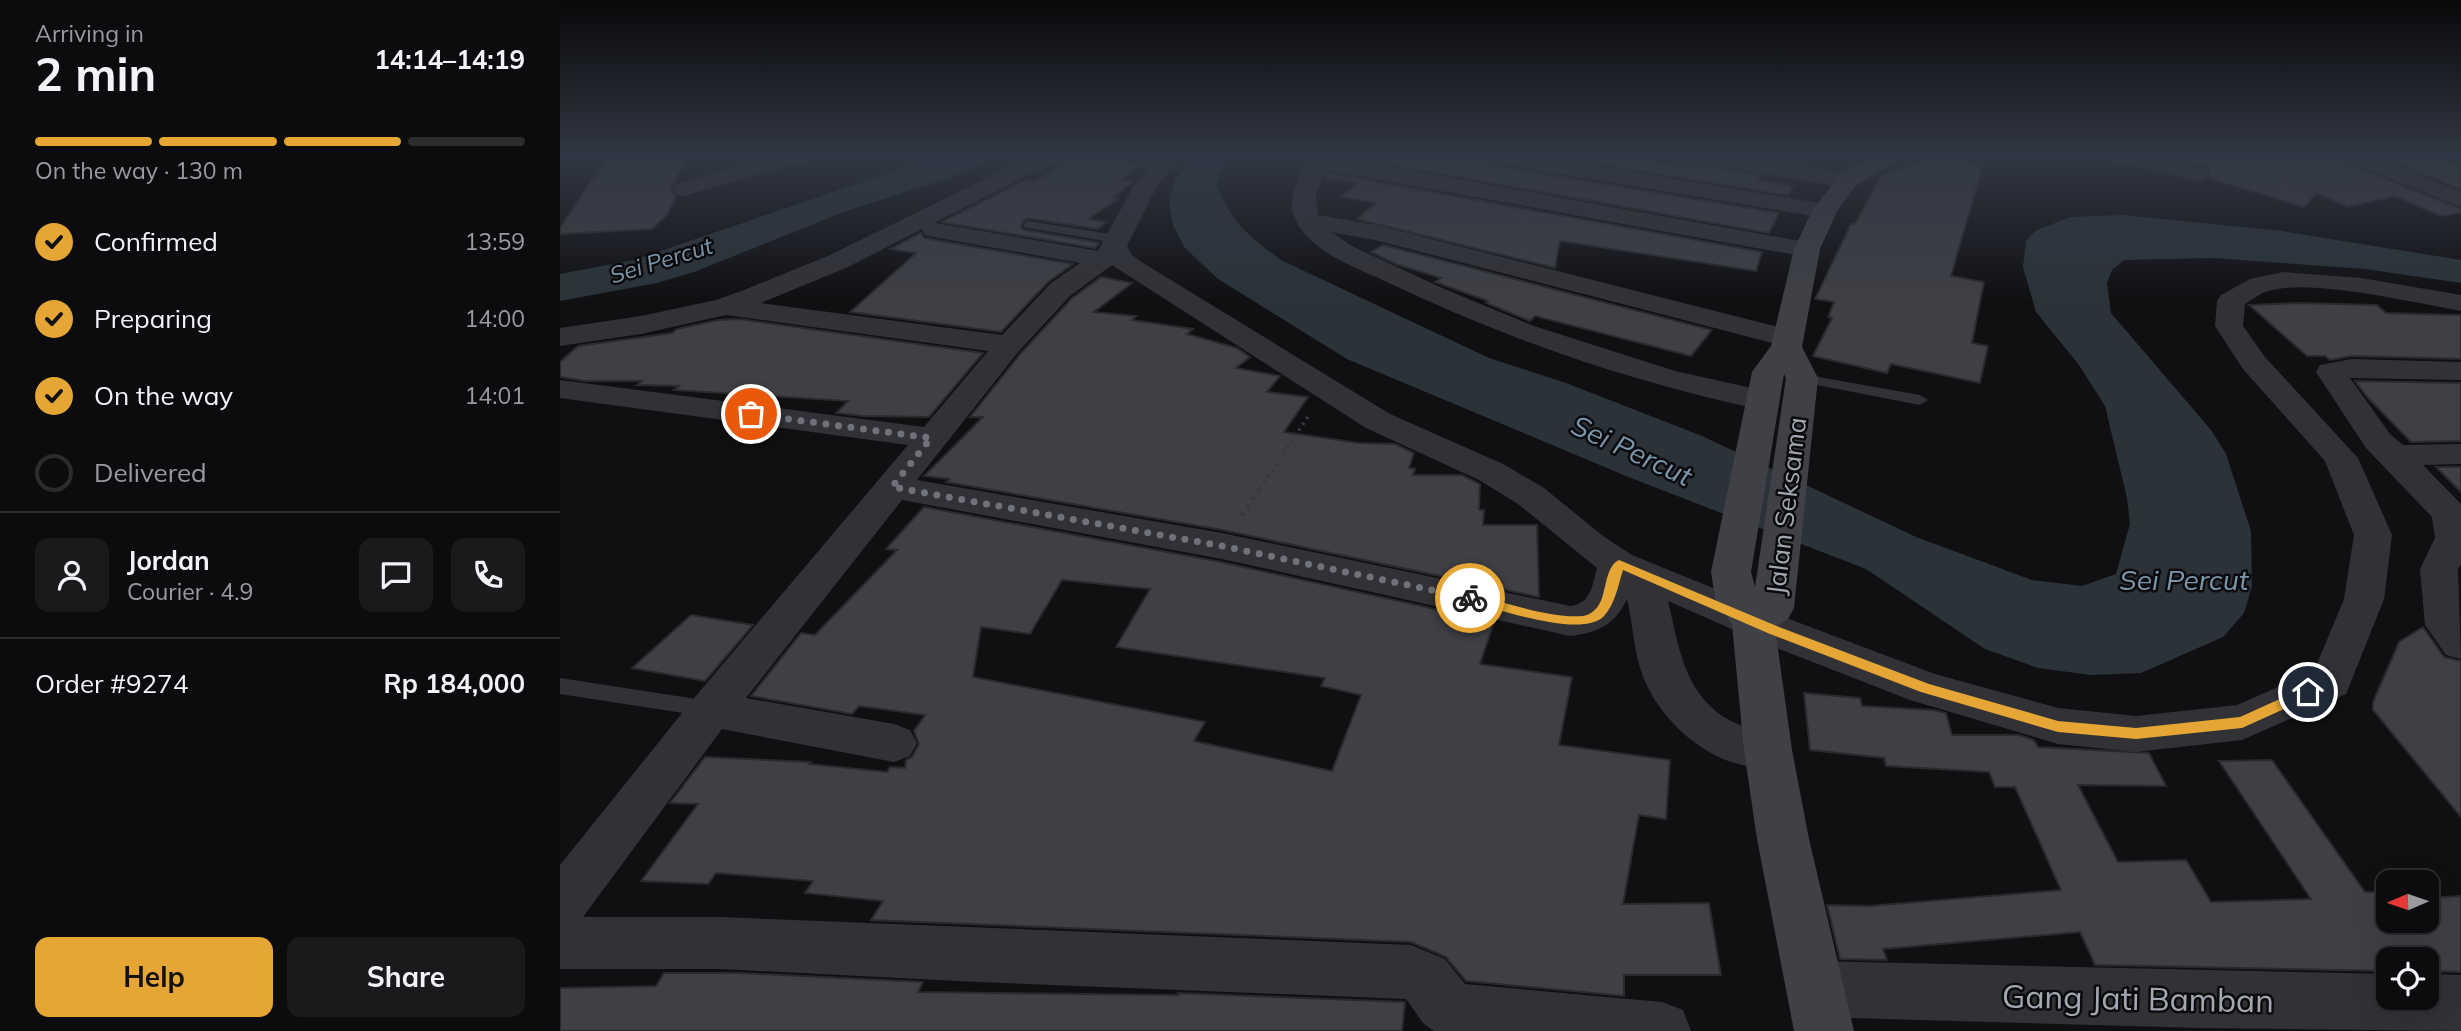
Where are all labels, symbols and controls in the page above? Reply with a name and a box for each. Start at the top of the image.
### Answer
text: Arriving in [35,19,144,48]
text: 14:14–14:19 [374,43,525,76]
text: 2 min [35,45,156,103]
text: On the way · 130 m [35,156,243,185]
icon: check [35,223,73,261]
text: Confirmed [94,225,218,258]
text: 13:59 [465,227,525,256]
water label: Sei Percut [606,230,717,289]
icon: check [35,300,73,338]
text: Preparing [94,302,212,335]
text: 14:00 [465,304,525,333]
icon: check [35,377,73,415]
text: On the way [94,379,233,412]
text: 14:01 [465,381,525,410]
pin [721,384,781,444]
icon: bag [732,395,770,433]
water label: Sei Percut [1566,407,1699,494]
street label: Jalan Seksama [1759,415,1813,597]
text: Delivered [94,456,207,489]
button: person [35,538,109,612]
button: chat [359,538,433,612]
button: phone [451,538,525,612]
text: Jordan [127,544,210,577]
water label: Sei Percut [2119,562,2250,597]
courier [1435,563,1505,633]
text: Courier · 4.9 [127,577,253,606]
icon: bike [1451,579,1489,617]
pin [2278,662,2338,722]
text: Order #9274 [35,667,188,700]
text: Rp 184,000 [383,667,525,700]
icon: home [2289,673,2327,711]
north arrow [2376,870,2440,933]
map controls [2376,870,2439,1010]
button: Help [35,937,273,1017]
button: Share [287,937,525,1017]
button: locate [2376,947,2439,1010]
street label: Gang Jati Bamban [2002,976,2274,1020]

